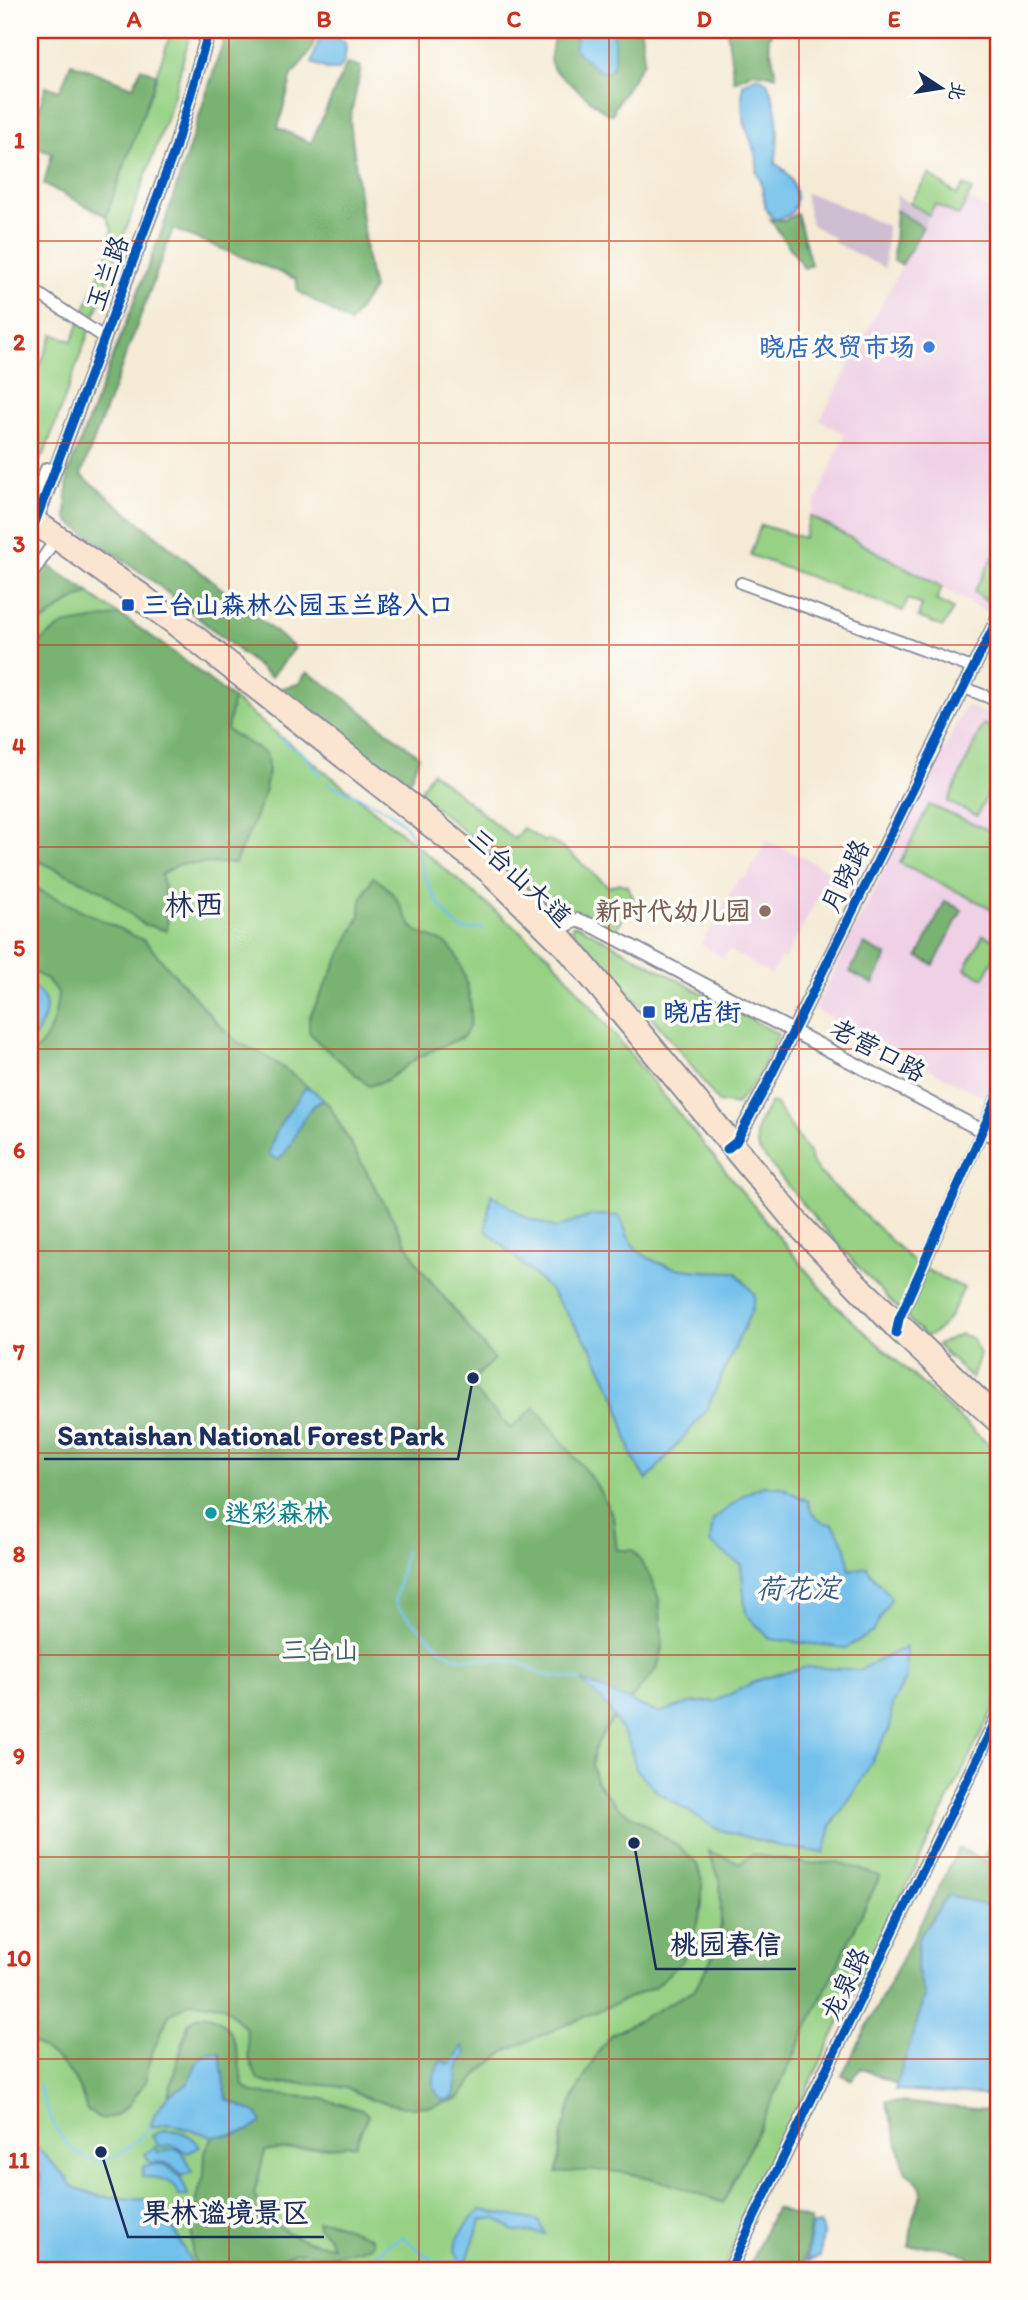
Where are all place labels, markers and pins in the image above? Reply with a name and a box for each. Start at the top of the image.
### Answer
place label: 晓店农贸市场 [759,331,915,363]
marker: 晓店农贸市场 [921,339,937,355]
place label: 三台山森林公园玉兰路入口 [142,589,454,621]
marker: 三台山森林公园玉兰路入口 [120,597,136,613]
place label: 新时代幼儿园 [595,895,751,927]
marker: 新时代幼儿园 [757,903,773,919]
place label: 晓店街 [663,996,741,1028]
marker: 晓店街 [641,1004,657,1020]
callout: Santaishan National Forest Park [44,1410,458,1459]
place label: 迷彩森林 [225,1497,329,1529]
marker: 迷彩森林 [203,1505,219,1521]
callout: 桃园春信 [656,1920,796,1969]
callout: 果林谧境景区 [128,2188,324,2237]

